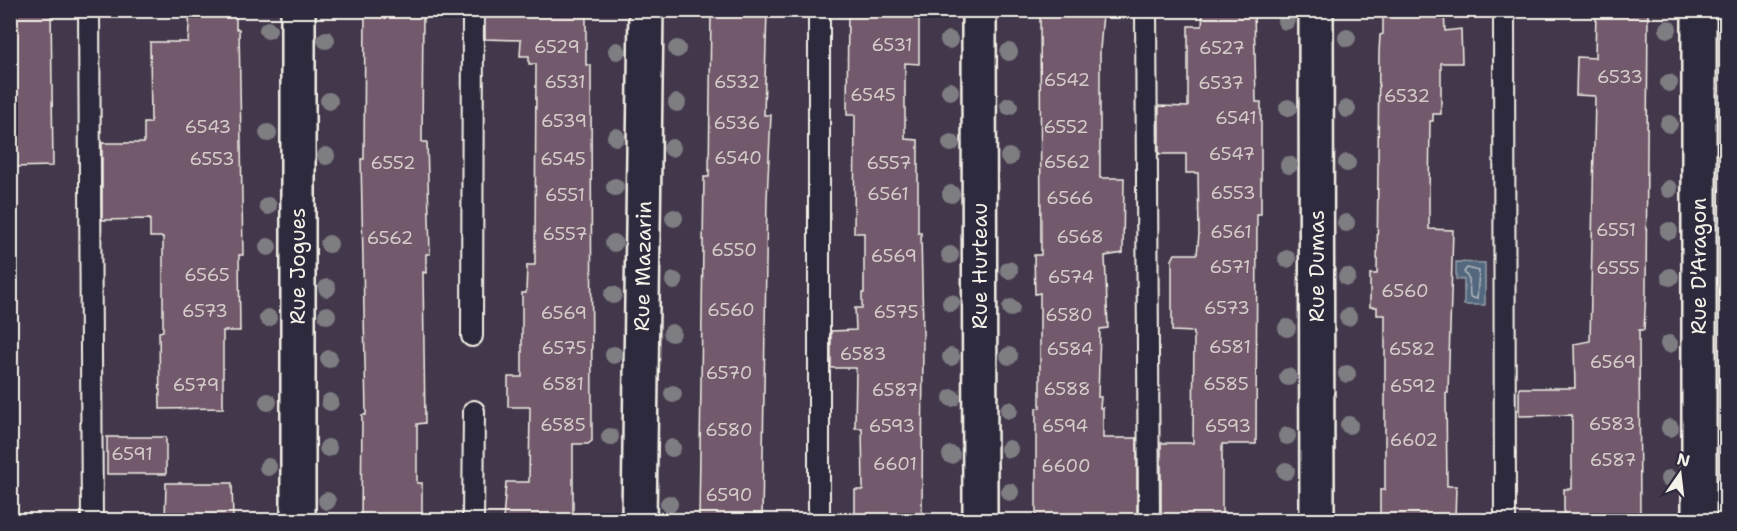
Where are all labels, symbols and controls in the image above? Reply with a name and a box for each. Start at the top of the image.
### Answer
house number: 6531 [871,33,913,57]
house number: 6529 [534,35,580,59]
house number: 6527 [1199,36,1245,60]
house number: 6533 [1597,65,1643,89]
house number: 6542 [1044,68,1090,92]
house number: 6531 [544,70,586,94]
house number: 6532 [714,70,760,94]
house number: 6537 [1198,71,1244,95]
house number: 6545 [850,83,896,107]
house number: 6532 [1384,84,1430,108]
house number: 6541 [1215,106,1257,130]
house number: 6539 [541,109,587,133]
house number: 6536 [714,111,760,135]
house number: 6543 [185,115,231,139]
house number: 6552 [1044,115,1088,139]
house number: 6547 [1209,142,1255,166]
house number: 6540 [714,146,762,170]
house number: 6553 [189,147,235,171]
house number: 6545 [540,147,586,171]
house number: 6562 [1044,150,1090,174]
house number: 6552 [371,151,415,175]
house number: 6557 [867,151,912,175]
house number: 6553 [1210,181,1256,205]
house number: 6561 [867,182,909,206]
house number: 6551 [545,183,585,207]
house number: 6566 [1046,186,1094,210]
street label: Rue D'Aragon [1685,197,1713,334]
street label: Rue Mazarin [628,200,658,332]
street label: Rue Hurteau [966,203,994,329]
street label: Rue Jogues [284,208,312,324]
street label: Rue Dumas [1303,210,1331,322]
house number: 6551 [1596,218,1636,242]
house number: 6561 [1210,220,1252,244]
house number: 6557 [543,222,588,246]
house number: 6568 [1056,225,1104,249]
house number: 6562 [367,226,413,250]
house number: 6550 [711,238,757,262]
house number: 6569 [871,244,917,268]
house number: 6571 [1209,255,1251,279]
house number: 6555 [1596,256,1640,280]
house number: 6565 [184,263,230,287]
house number: 6574 [1048,265,1094,289]
house number: 6560 [1381,279,1429,303]
house number: 6573 [1204,296,1250,320]
house number: 6560 [707,298,755,322]
house number: 6573 [182,299,228,323]
house number: 6575 [874,300,918,324]
house number: 6569 [541,301,587,325]
house number: 6580 [1045,303,1093,327]
house number: 6581 [1209,335,1251,359]
house number: 6575 [542,336,586,360]
house number: 6584 [1047,337,1093,361]
house number: 6582 [1389,337,1435,361]
house number: 6583 [840,342,886,366]
house number: 6569 [1590,350,1636,374]
house number: 6570 [706,361,752,385]
house number: 6581 [542,372,584,396]
house number: 6585 [1203,372,1249,396]
house number: 6579 [173,373,219,397]
house number: 6592 [1390,374,1436,398]
house number: 6588 [1043,377,1091,401]
house number: 6587 [872,378,918,402]
house number: 6583 [1589,412,1635,436]
house number: 6585 [540,413,586,437]
house number: 6593 [869,414,915,438]
house number: 6594 [1042,414,1088,438]
house number: 6593 [1205,414,1251,438]
house number: 6580 [705,418,753,442]
house number: 6602 [1390,428,1438,452]
house number: 6591 [111,442,153,466]
north arrow [1650,444,1710,504]
house number: 6587 [1590,448,1636,472]
text: N [1675,448,1692,472]
house number: 6601 [873,452,917,476]
house number: 6600 [1041,454,1091,478]
house number: 6590 [706,483,752,507]

